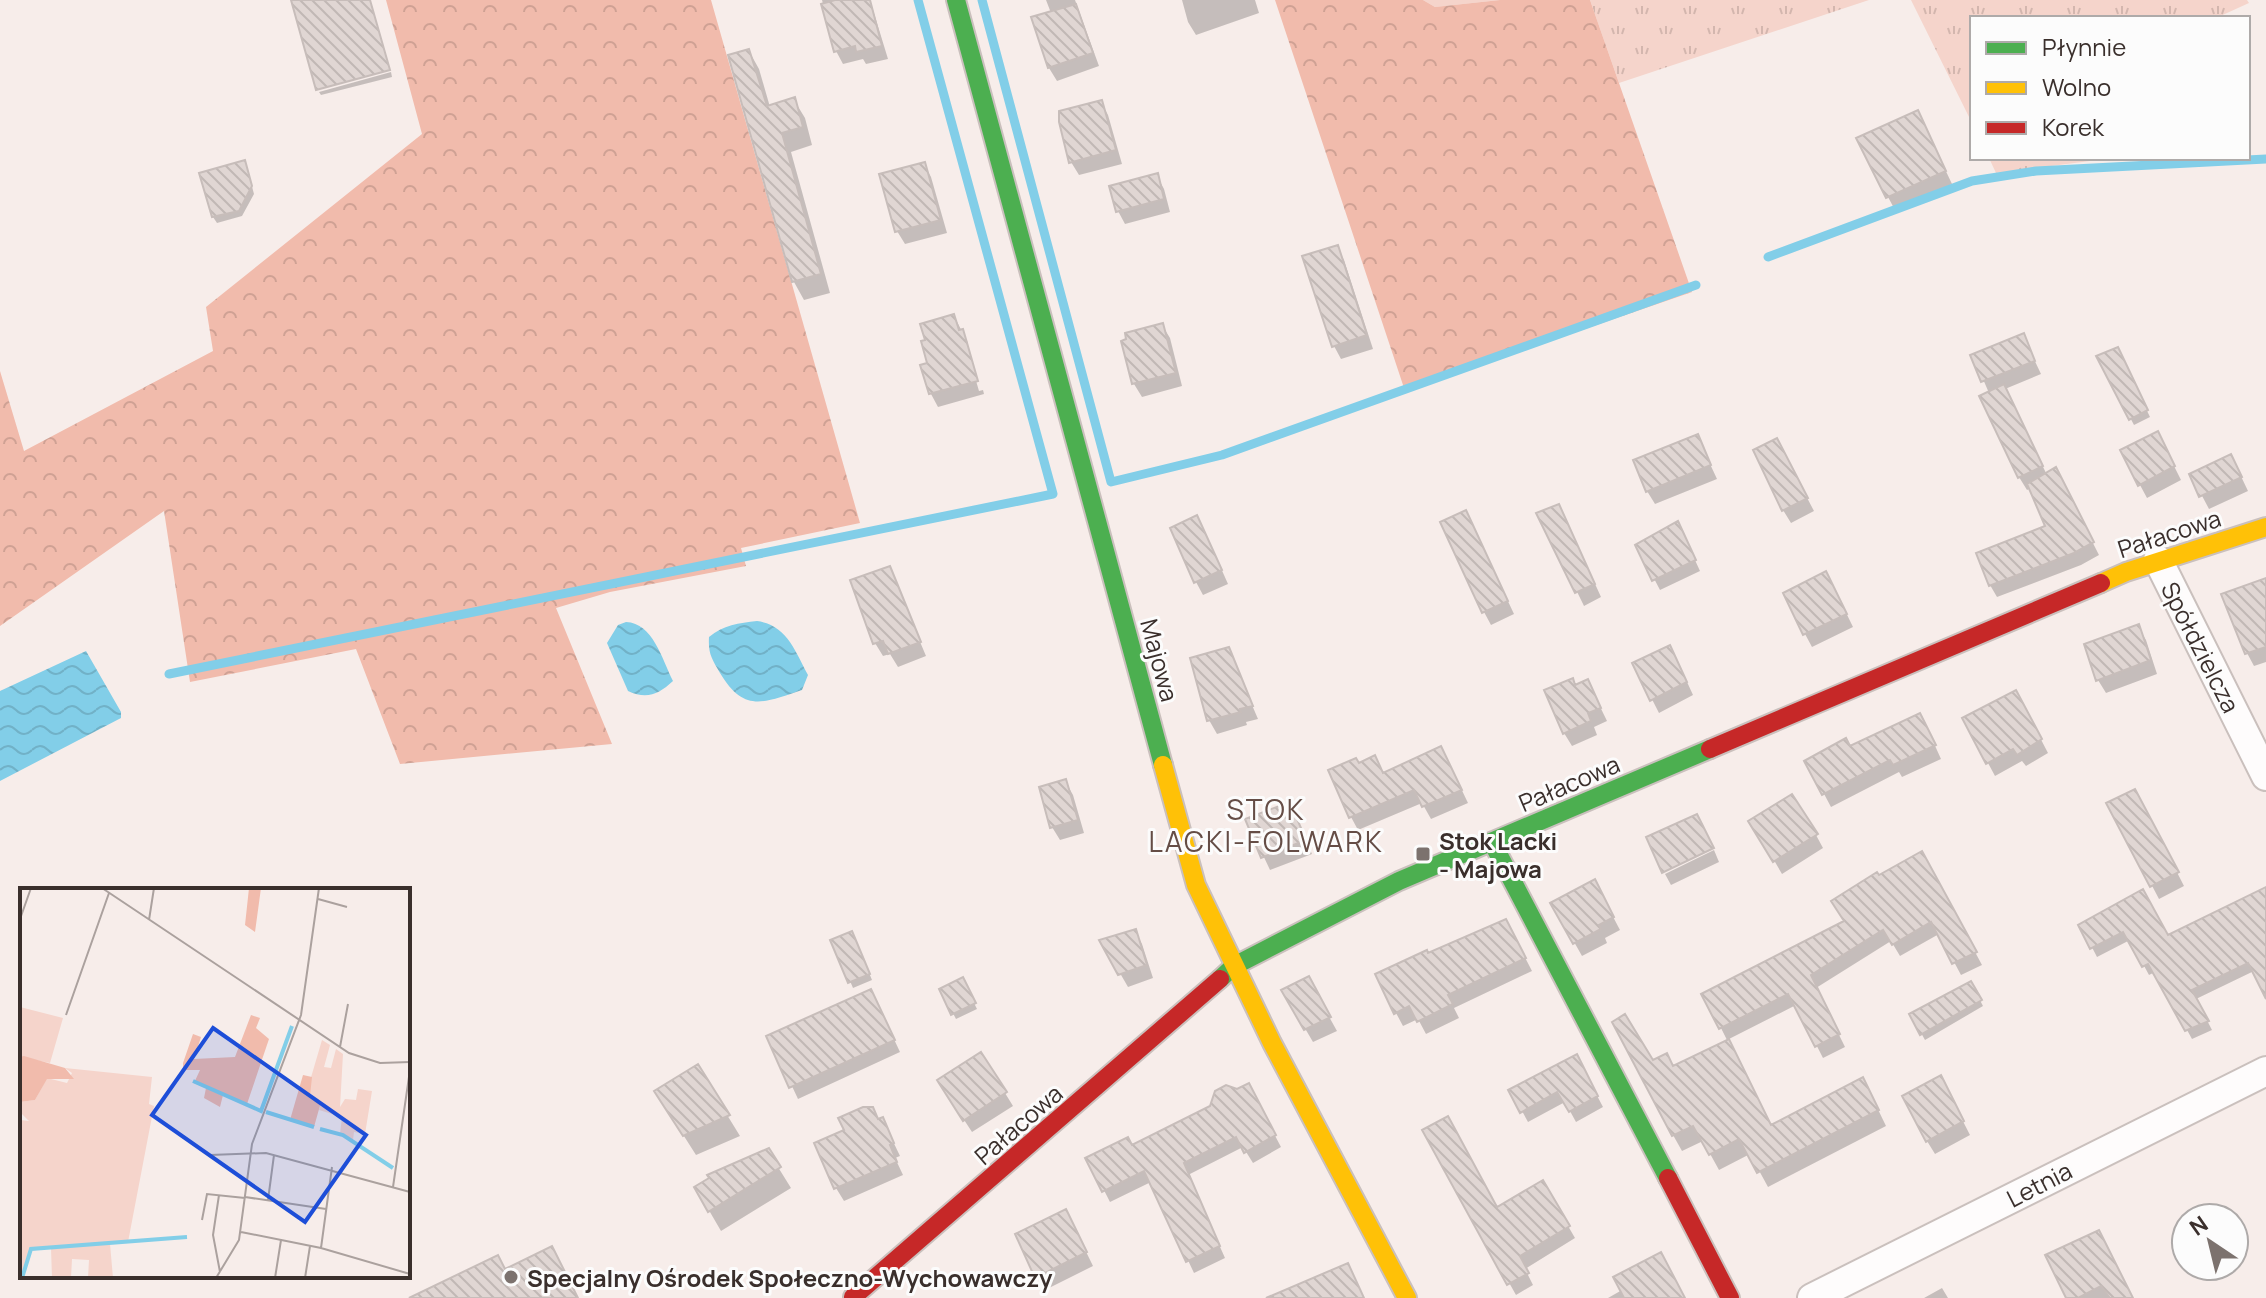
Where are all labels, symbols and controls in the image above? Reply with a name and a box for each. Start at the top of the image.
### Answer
legend [1970,16,2250,160]
text: Płynnie [2042,30,2126,63]
text: Wolno [2042,70,2111,103]
text: Korek [2042,110,2105,143]
street label: Pałacowa [2113,501,2225,565]
street label: Spółdzielcza [2154,576,2248,718]
street label: Majowa [1133,615,1187,705]
street label: Pałacowa [1513,747,1625,819]
district label: STOK LACKI-FOLWARK [1148,790,1384,860]
place label: Stok Lacki - Majowa [1439,824,1557,885]
marker: Stok Lacki - Majowa [1414,845,1432,863]
inset map [20,888,410,1278]
street label: Pałacowa [967,1077,1069,1171]
street label: Letnia [2001,1154,2077,1214]
north arrow [2170,1202,2250,1282]
text: N [2183,1209,2214,1242]
place label: Specjalny Ośrodek Społeczno-Wychowawczy [527,1261,1053,1294]
marker: Specjalny Ośrodek Społeczno-Wychowawczy [502,1268,520,1286]

